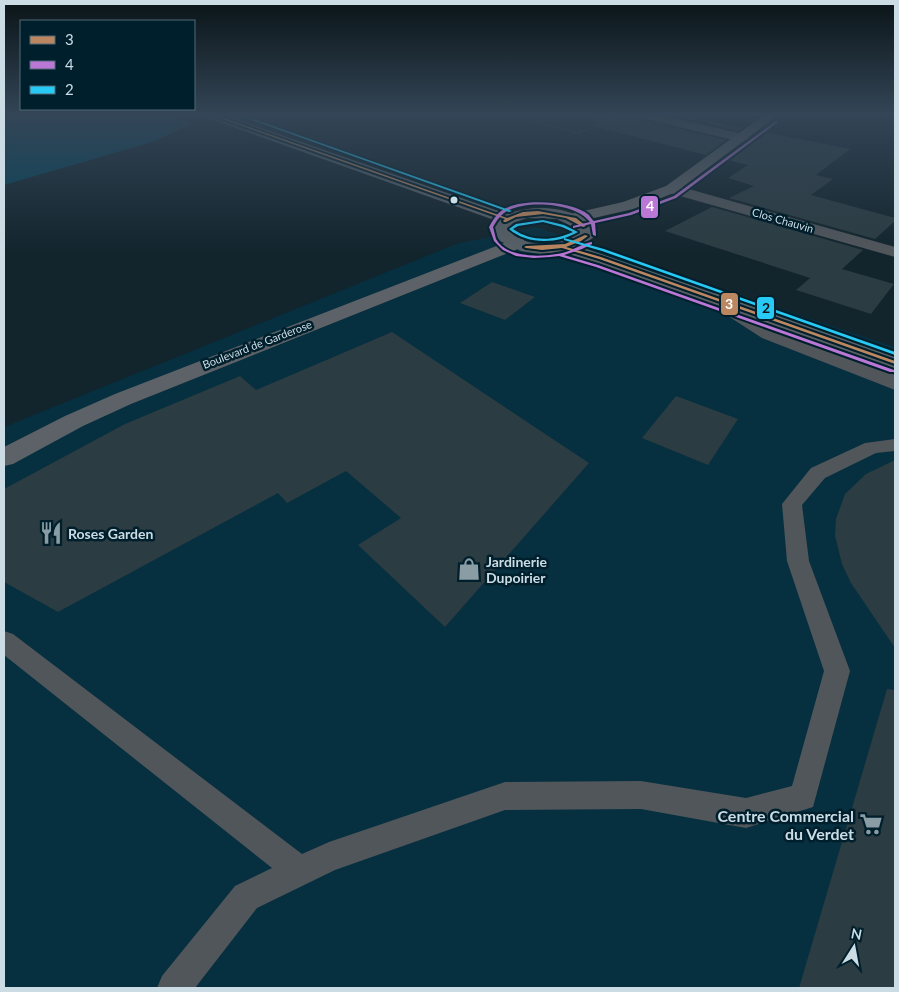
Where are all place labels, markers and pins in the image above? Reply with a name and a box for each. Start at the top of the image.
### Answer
unlabelled marker [449,195,459,205]
restaurant icon: Roses Garden [38,520,64,546]
place label: Roses Garden [68,525,153,542]
place label: Jardinerie Dupoirier [486,553,548,586]
shop icon: Jardinerie Dupoirier [456,556,482,582]
place label: Centre Commercial du Verdet [717,806,854,843]
supermarket icon: Centre Commercial du Verdet [858,811,884,837]

